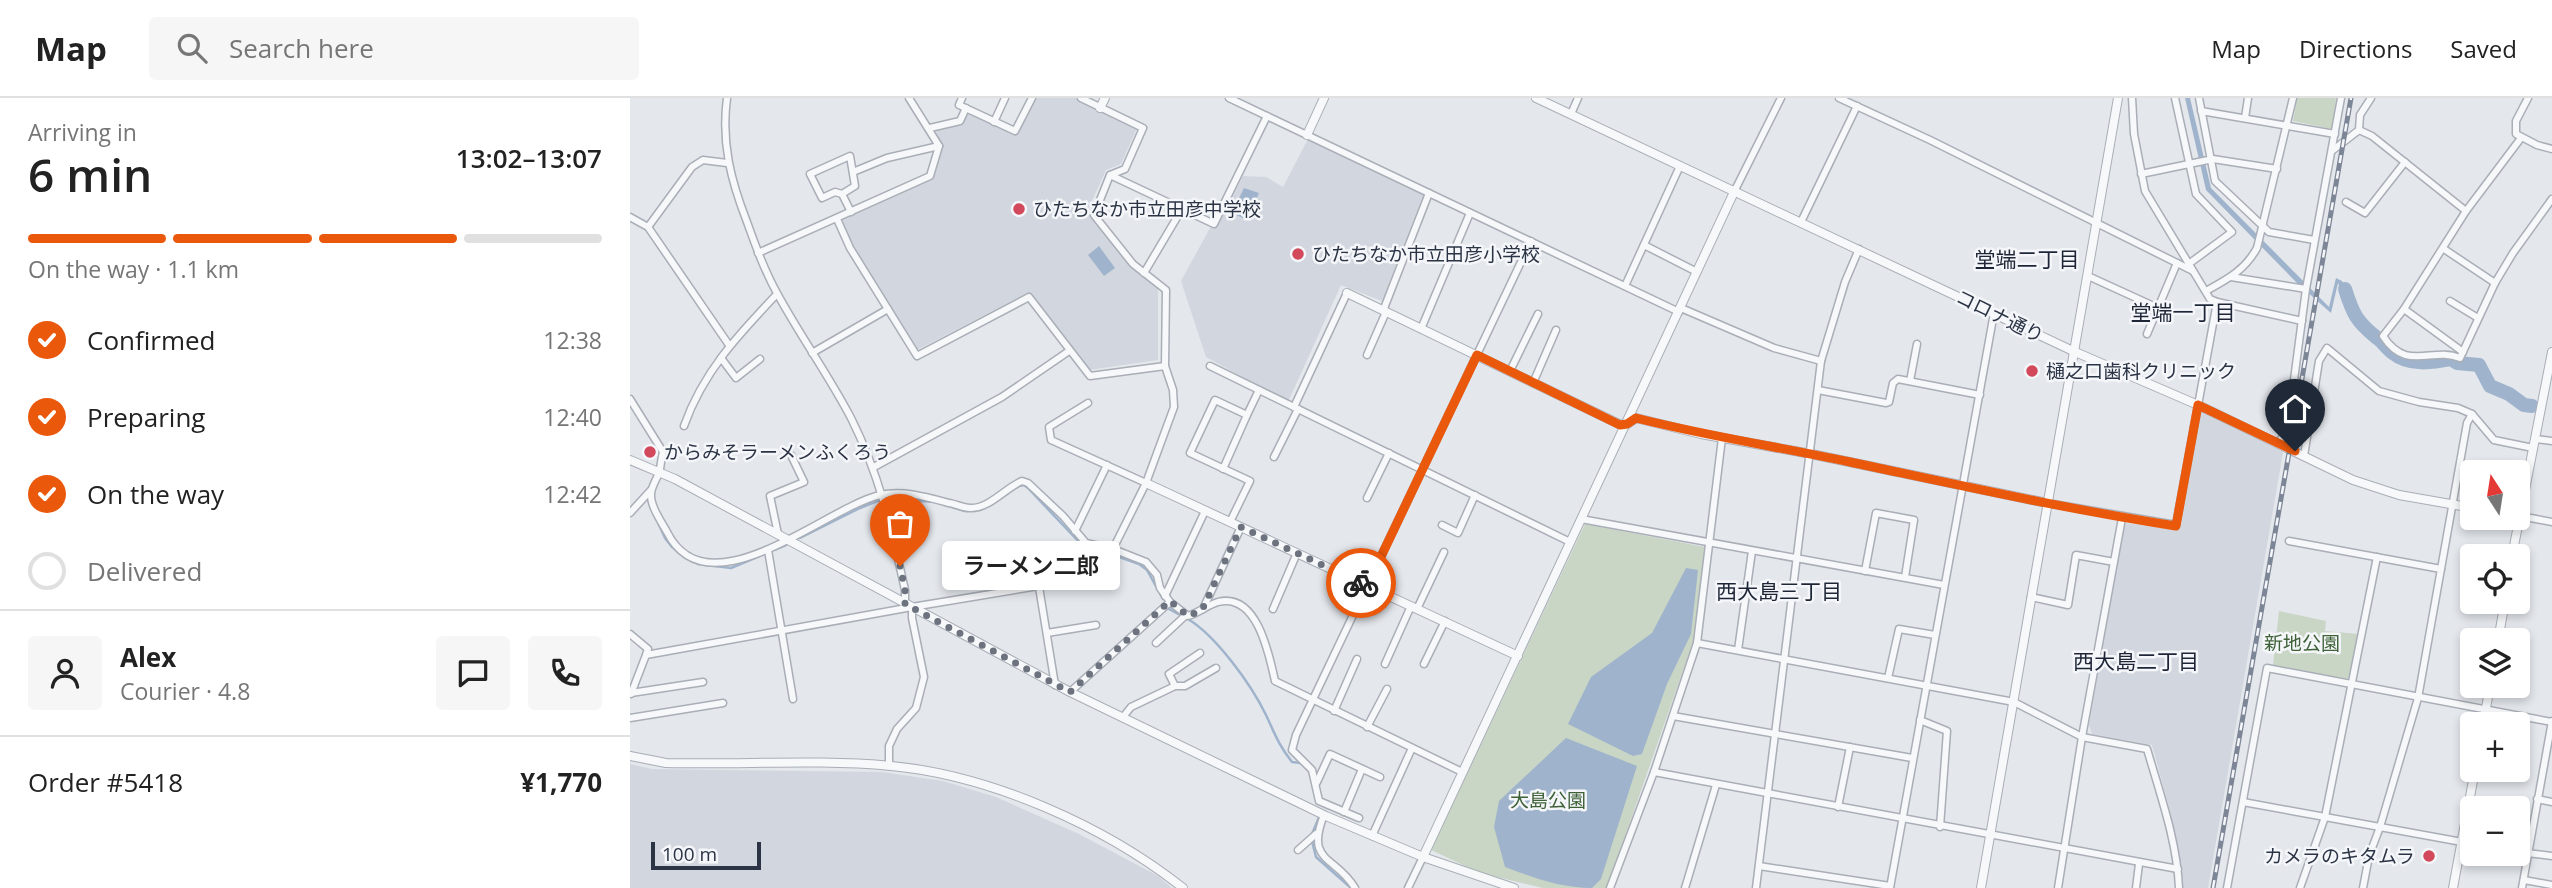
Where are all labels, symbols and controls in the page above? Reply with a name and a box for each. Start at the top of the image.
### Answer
search box [149,17,639,80]
text: Map [35,26,107,71]
icon: search [173,29,211,67]
text: Search here [229,30,374,66]
text: Map [2211,32,2261,65]
text: Directions [2299,32,2412,65]
text: Saved [2450,32,2517,65]
text: Arriving in [28,116,137,148]
text: 13:02–13:07 [456,140,602,176]
text: 6 min [28,143,152,205]
place label: ひたちなか市立田彦中学校 [1033,196,1261,222]
marker: ひたちなか市立田彦中学校 [1011,201,1027,217]
place label: ひたちなか市立田彦小学校 [1312,241,1540,267]
district label: 堂端二丁目 [1975,245,2080,273]
marker: ひたちなか市立田彦小学校 [1290,246,1306,262]
text: On the way · 1.1 km [28,253,239,285]
street label: コロナ通り [1952,283,2048,349]
district label: 堂端一丁目 [2131,298,2236,326]
icon: check [28,321,66,359]
text: Confirmed [87,322,215,358]
text: 12:38 [543,324,602,356]
place label: 樋之口歯科クリニック [2046,358,2236,384]
marker: 樋之口歯科クリニック [2024,363,2040,379]
pin [2265,379,2325,451]
icon: home [2276,390,2314,428]
icon: check [28,398,66,436]
text: Preparing [87,399,205,435]
text: 12:40 [543,401,602,433]
place label: からみそラーメンふくろう [664,439,891,465]
marker: からみそラーメンふくろう [642,444,658,460]
north arrow [2460,460,2530,530]
map controls [2460,460,2530,866]
icon: check [28,475,66,513]
text: On the way [87,476,224,512]
text: 12:42 [543,478,602,510]
pin [870,494,930,566]
icon: bag [881,505,919,543]
callout: ラーメン二郎 [942,542,1120,590]
button: locate [2460,544,2530,614]
courier [1326,548,1396,618]
text: ラーメン二郎 [962,549,1100,581]
text: Delivered [87,553,202,589]
icon: bike [1342,564,1380,602]
district label: 西大島三丁目 [1716,577,1842,605]
button: layers [2460,628,2530,698]
park label: 新地公園 [2264,630,2340,656]
button: person [28,636,102,710]
button: chat [436,636,510,710]
button: phone [528,636,602,710]
text: Alex [120,639,176,675]
district label: 西大島二丁目 [2073,647,2199,675]
text: Courier · 4.8 [120,675,250,707]
button: + [2460,712,2530,782]
text: Order #5418 [28,764,183,800]
text: ¥1,770 [520,764,602,800]
park label: 大島公園 [1510,787,1586,813]
button: − [2460,796,2530,866]
scale bar [651,839,761,871]
text: 100 m [662,841,717,867]
place label: カメラのキタムラ [2264,843,2415,869]
marker: カメラのキタムラ [2421,848,2437,864]

